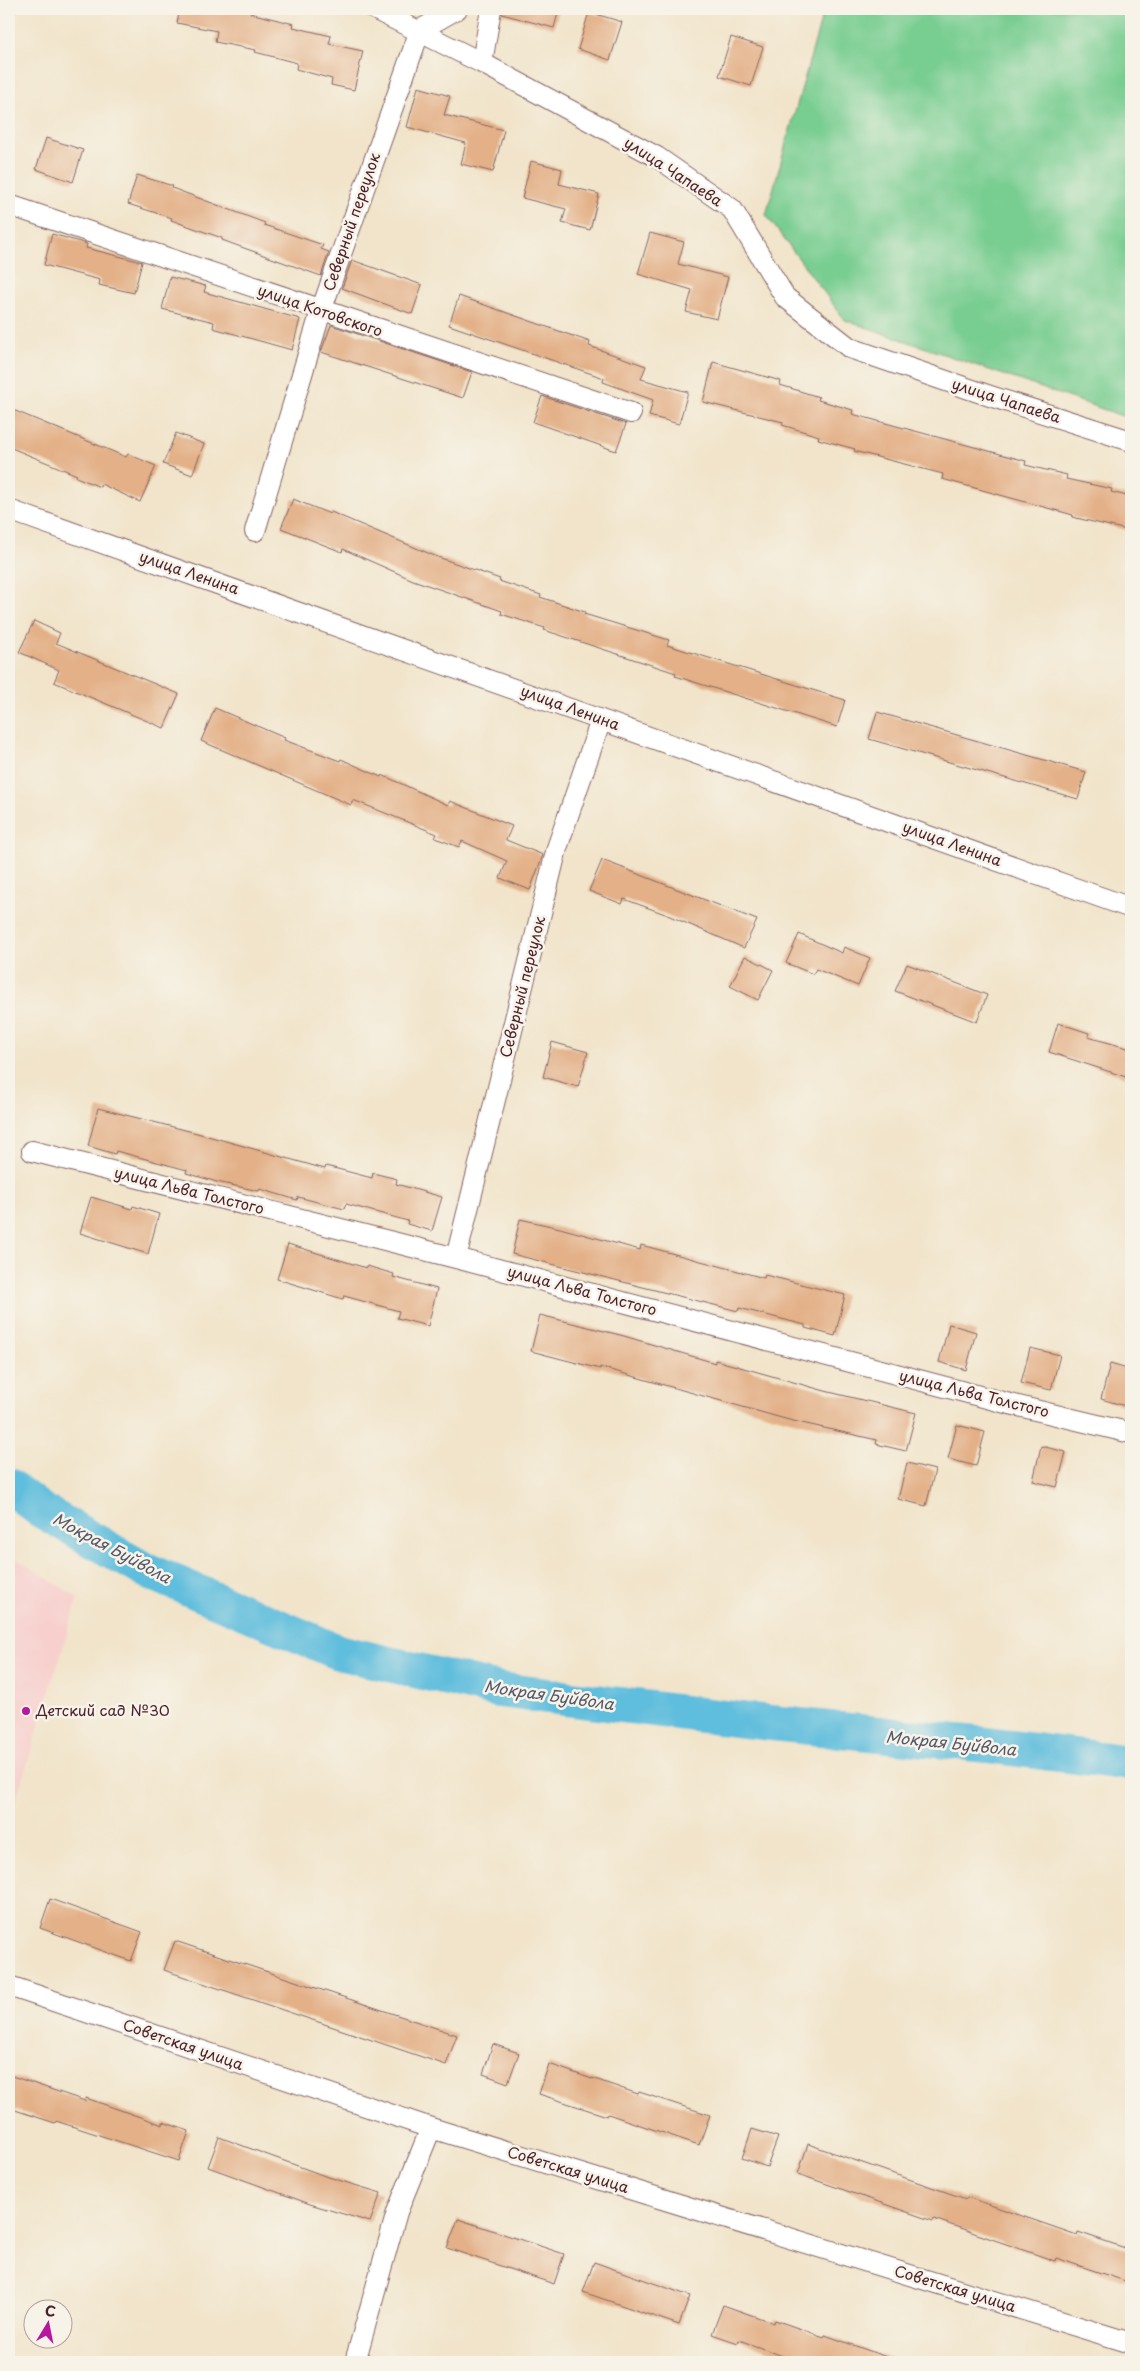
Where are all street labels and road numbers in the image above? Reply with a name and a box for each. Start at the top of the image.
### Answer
street label: улица Чапаева [620,130,728,212]
street label: Северный переулок [316,149,385,294]
street label: улица Котовского [255,277,386,342]
street label: улица Чапаева [949,371,1064,428]
street label: улица Ленина [137,544,243,600]
street label: улица Ленина [518,678,624,735]
street label: улица Ленина [900,814,1006,871]
street label: Северный переулок [493,913,550,1060]
street label: улица Льва Толстого [112,1160,267,1219]
street label: улица Льва Толстого [505,1259,660,1321]
street label: улица Льва Толстого [897,1363,1052,1422]
street label: Советская улица [120,2012,247,2075]
street label: Советская улица [505,2139,633,2198]
street label: Советская улица [892,2258,1020,2317]

